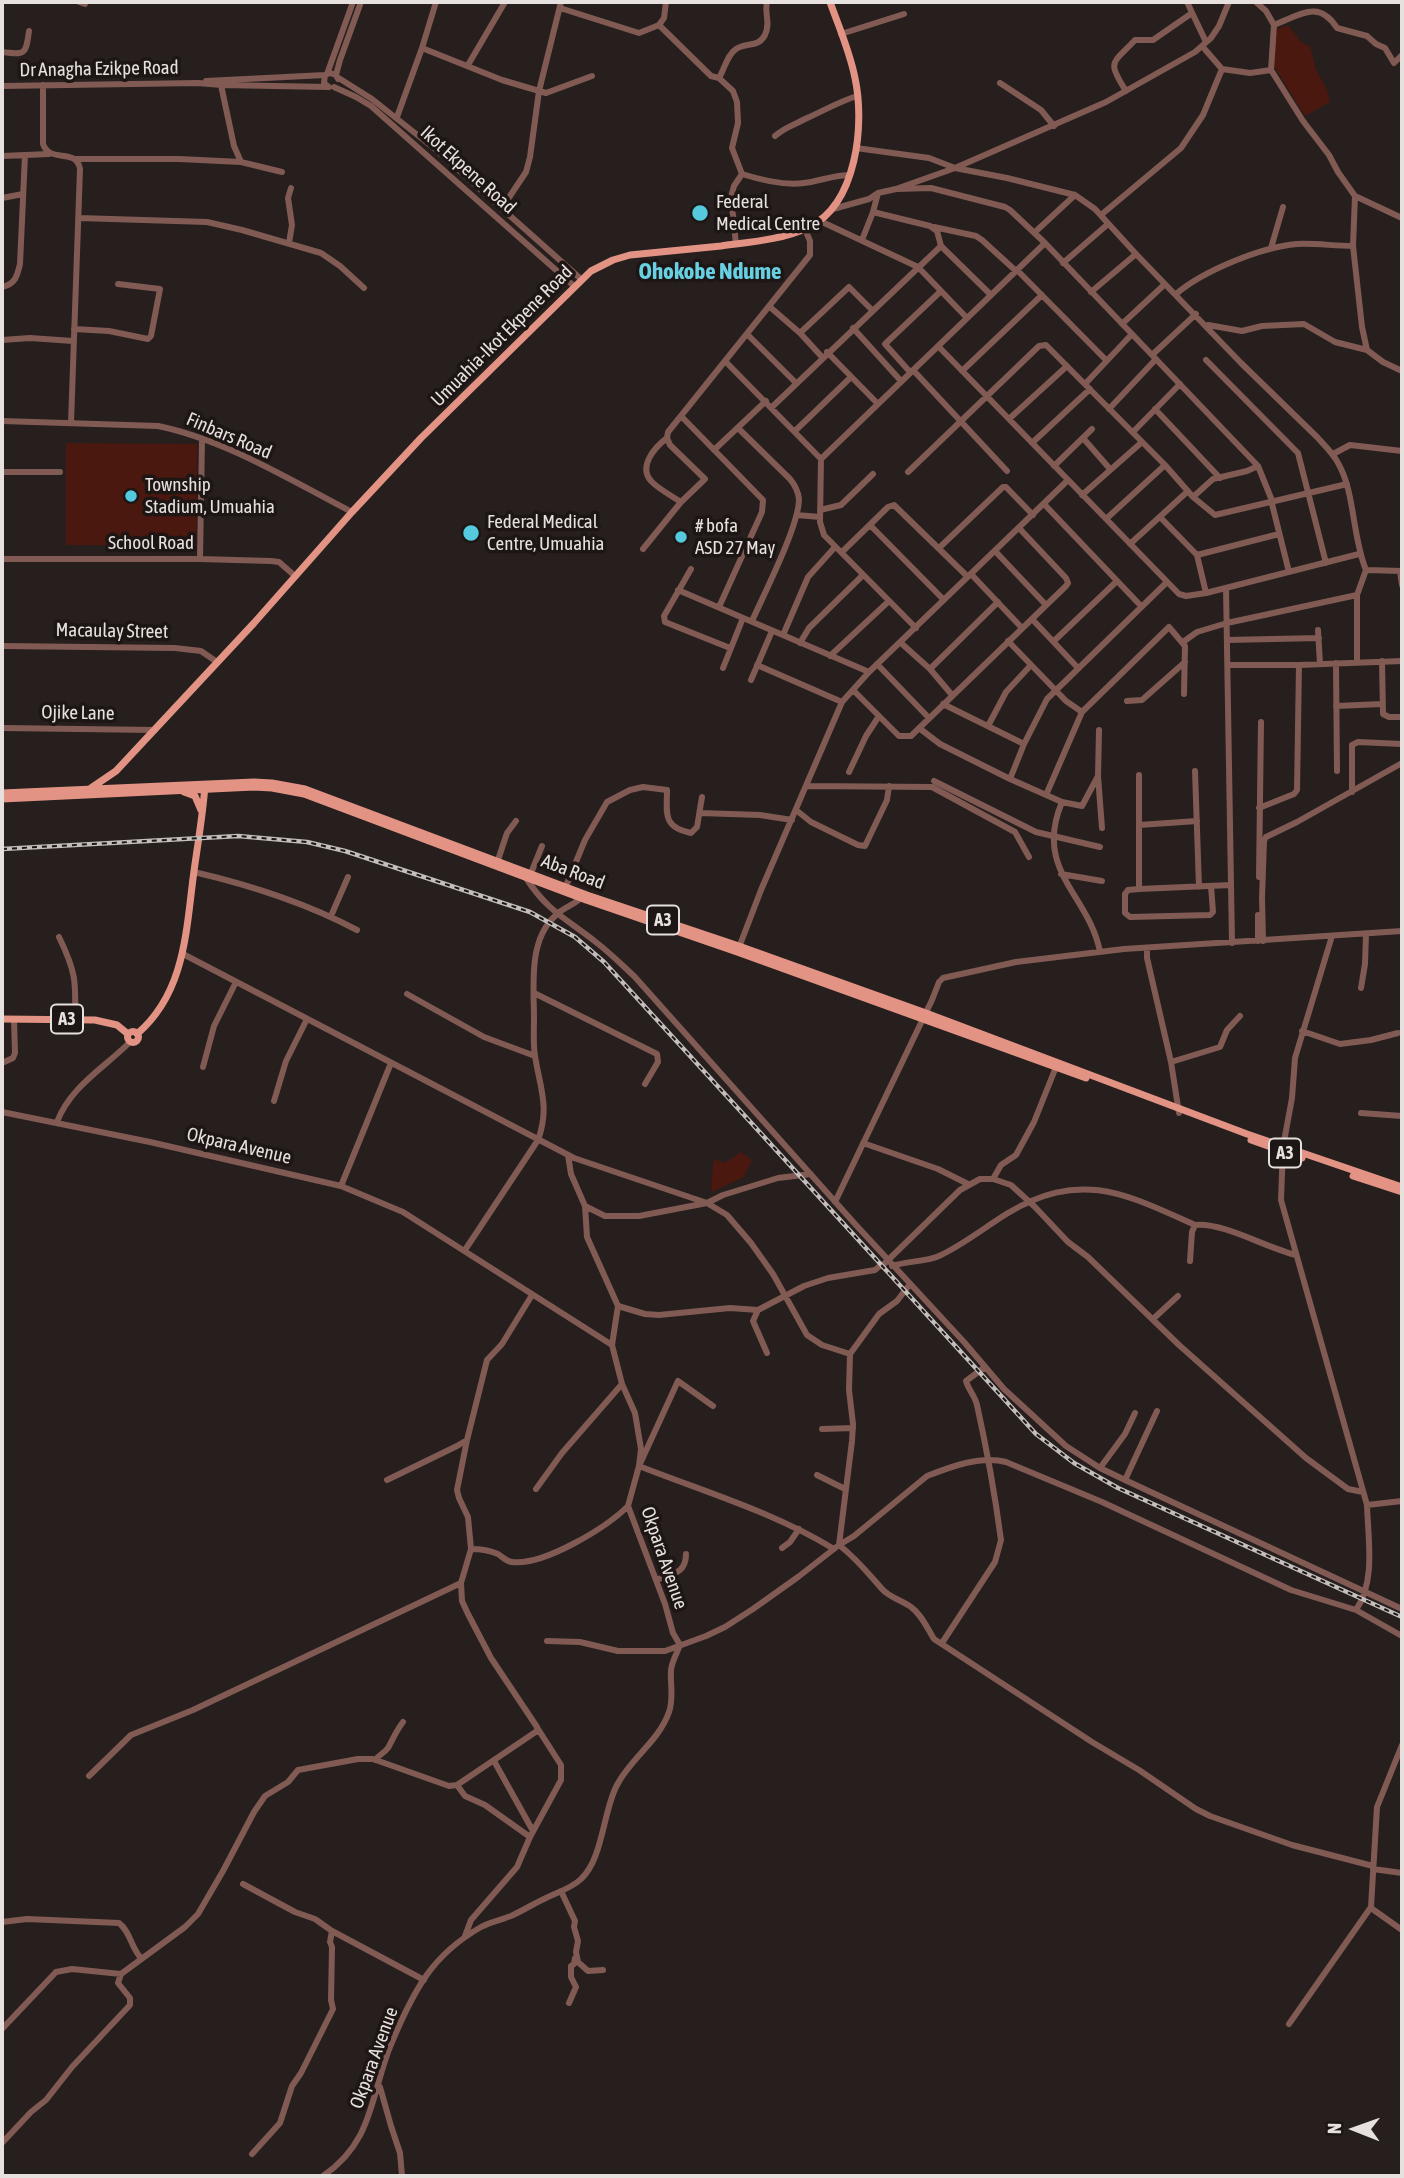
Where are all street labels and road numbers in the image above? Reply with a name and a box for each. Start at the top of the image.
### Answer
street label: Dr Anagha Ezikpe Road [19,56,179,82]
street label: Ikot Ekpene Road [416,121,520,219]
street label: Umuahia-Ikot Ekpene Road [427,261,577,411]
street label: Finbars Road [183,408,275,464]
street label: School Road [108,532,194,554]
street label: Macaulay Street [56,619,168,643]
street label: Ojike Lane [41,701,115,725]
street label: Aba Road [538,850,608,894]
road number: A3 [647,905,679,934]
road number: A3 [51,1004,83,1034]
street label: Okpara Avenue [185,1123,293,1169]
road number: A3 [1269,1138,1301,1168]
street label: Okpara Avenue [636,1504,692,1612]
street label: Okpara Avenue [345,2004,403,2112]

